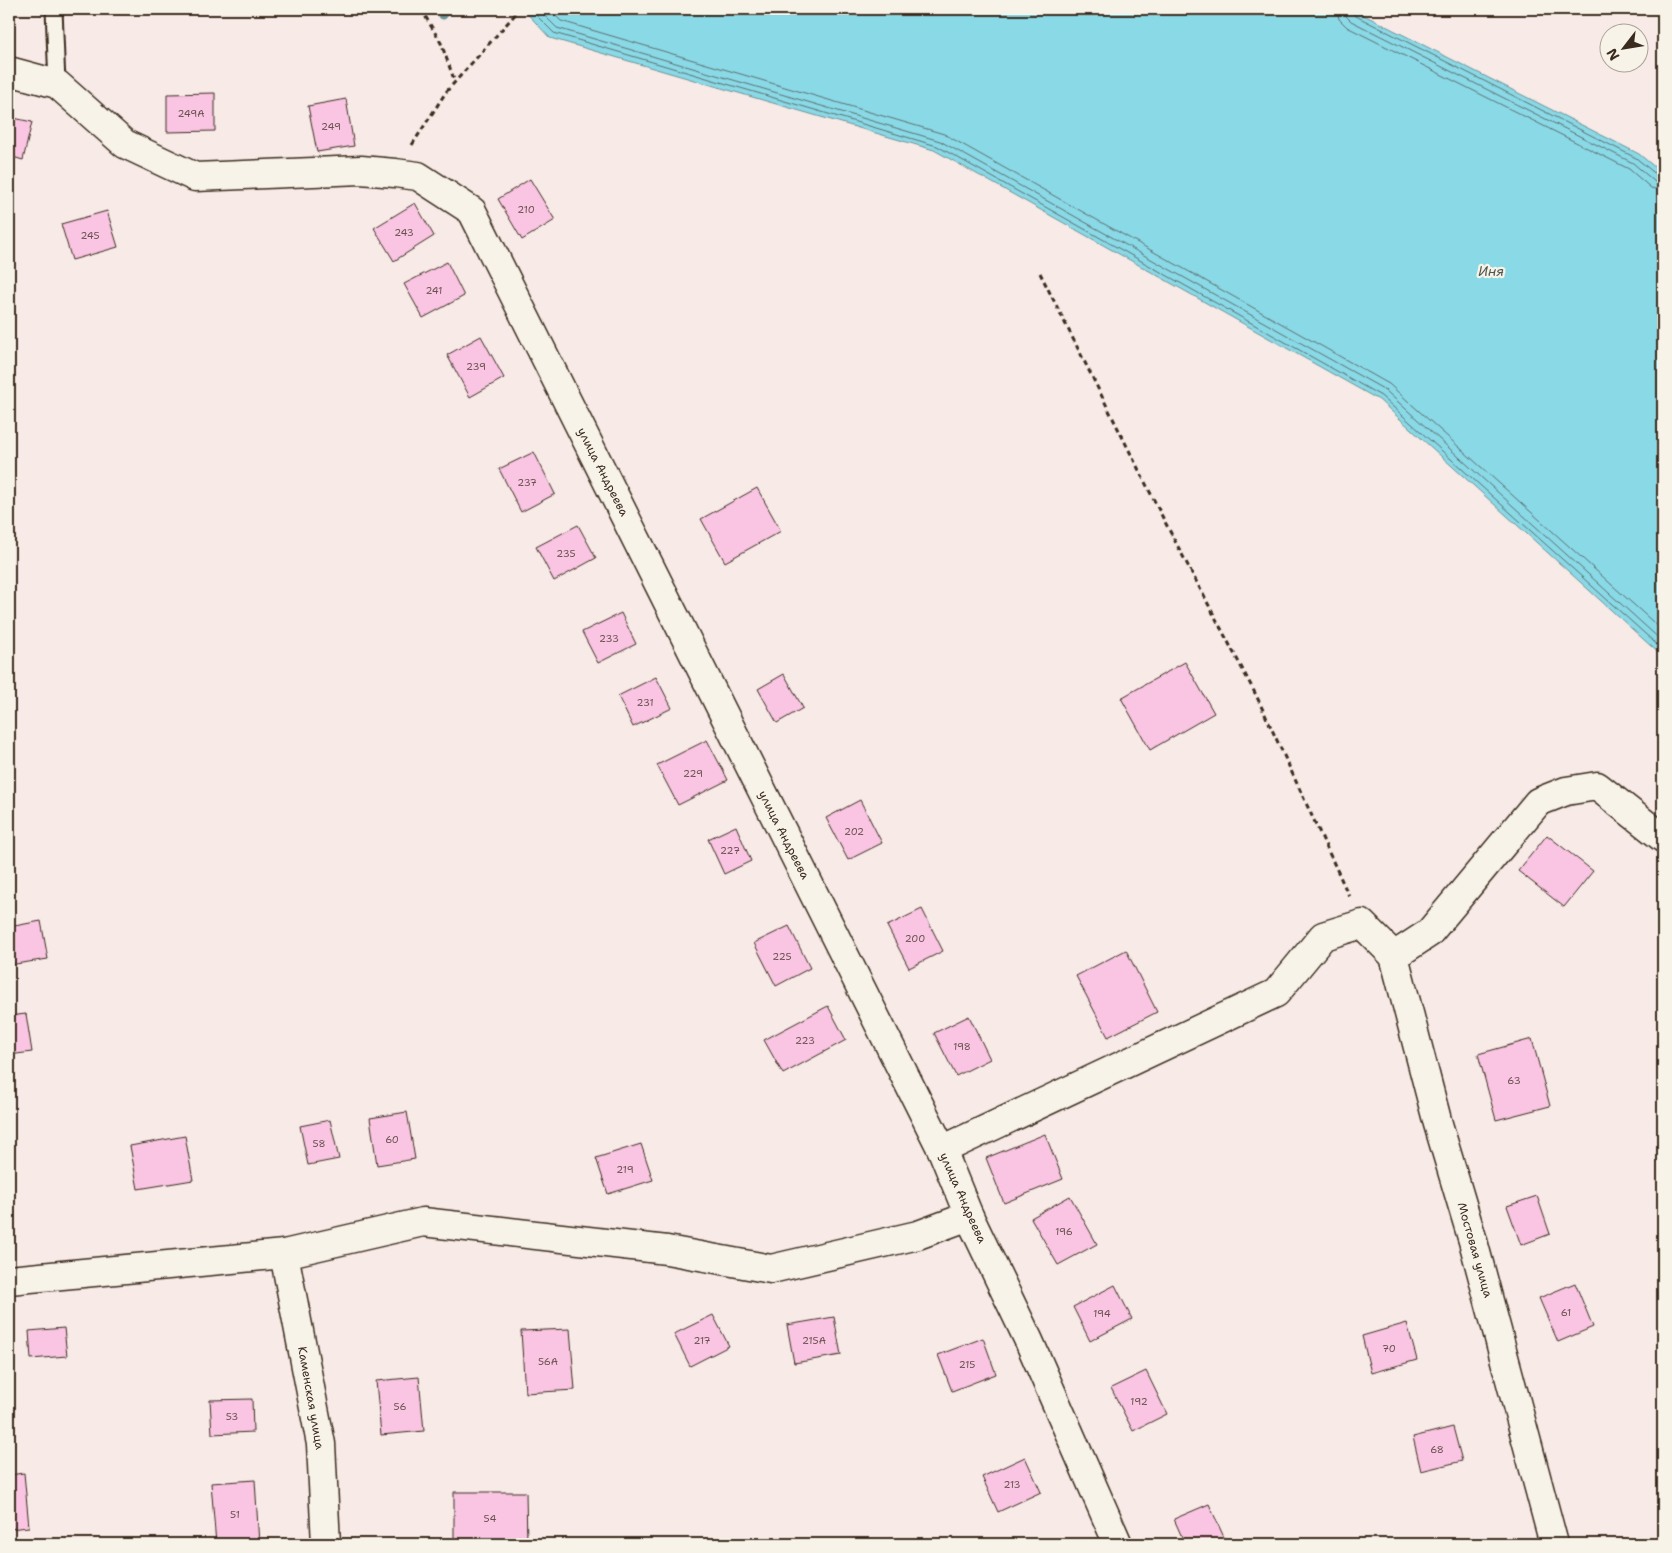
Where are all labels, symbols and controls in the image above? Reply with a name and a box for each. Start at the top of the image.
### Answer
north arrow [1600,22,1650,72]
text: N [1602,45,1623,64]
house number: 249А [177,107,205,120]
house number: 249 [321,120,341,133]
house number: 210 [517,203,535,216]
house number: 243 [394,226,414,239]
house number: 245 [80,229,100,242]
water label: Иня [1478,262,1504,280]
house number: 241 [425,284,443,297]
house number: 239 [466,360,486,373]
street label: улица Андреева [574,425,633,520]
house number: 237 [517,476,537,489]
house number: 235 [556,547,576,560]
house number: 233 [599,632,619,645]
house number: 231 [636,696,654,709]
house number: 229 [683,767,703,780]
street label: улица Андреева [755,788,814,883]
house number: 202 [844,825,864,838]
house number: 227 [720,844,740,857]
house number: 200 [905,932,925,945]
house number: 225 [772,950,792,963]
house number: 223 [795,1034,815,1047]
house number: 198 [953,1040,971,1053]
house number: 63 [1507,1074,1521,1087]
house number: 60 [385,1133,399,1146]
house number: 58 [313,1137,325,1150]
street label: улица Андреева [936,1150,990,1246]
house number: 219 [616,1163,634,1176]
street label: Мостовая улица [1454,1200,1496,1300]
house number: 196 [1055,1225,1073,1238]
house number: 61 [1561,1306,1571,1319]
house number: 194 [1093,1307,1111,1320]
house number: 217 [693,1334,711,1347]
house number: 215А [802,1334,826,1347]
house number: 70 [1382,1342,1396,1355]
street label: Каменская улица [294,1345,328,1451]
house number: 56А [538,1355,558,1368]
house number: 215 [959,1358,975,1371]
house number: 192 [1130,1395,1148,1408]
house number: 56 [394,1400,406,1413]
house number: 53 [226,1410,238,1423]
house number: 68 [1430,1443,1444,1456]
house number: 213 [1003,1478,1021,1491]
house number: 51 [230,1508,240,1521]
house number: 54 [484,1512,496,1525]

